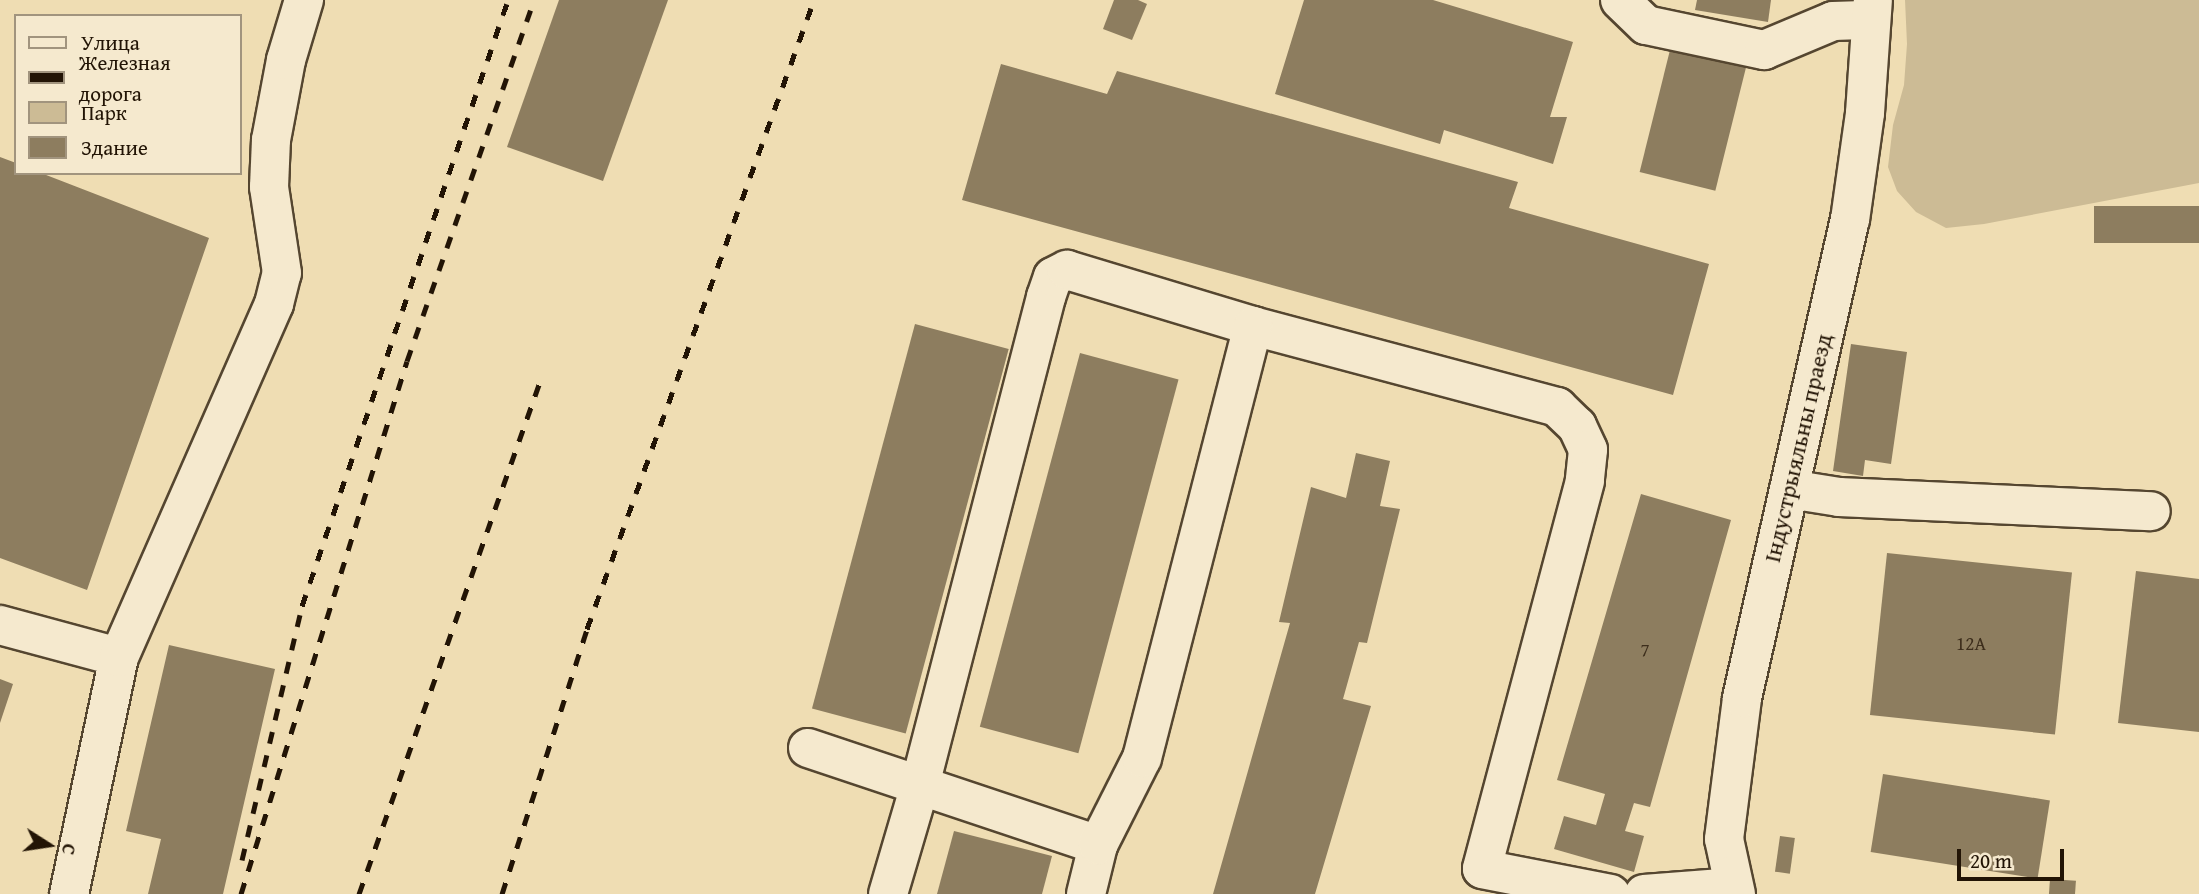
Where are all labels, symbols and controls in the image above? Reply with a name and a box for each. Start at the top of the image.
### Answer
legend [14,14,242,175]
text: Улица [81,27,140,58]
text: Железная дорога [79,47,171,109]
text: Парк [81,97,127,128]
text: Здание [81,132,148,163]
street label: Індустрыяльны праезд [1758,331,1838,565]
house number: 12А [1956,633,1986,655]
house number: 7 [1640,639,1650,661]
north arrow [14,810,84,880]
scale bar [1961,834,2068,878]
text: С [55,841,84,858]
text: 20 m [1970,845,2012,876]

